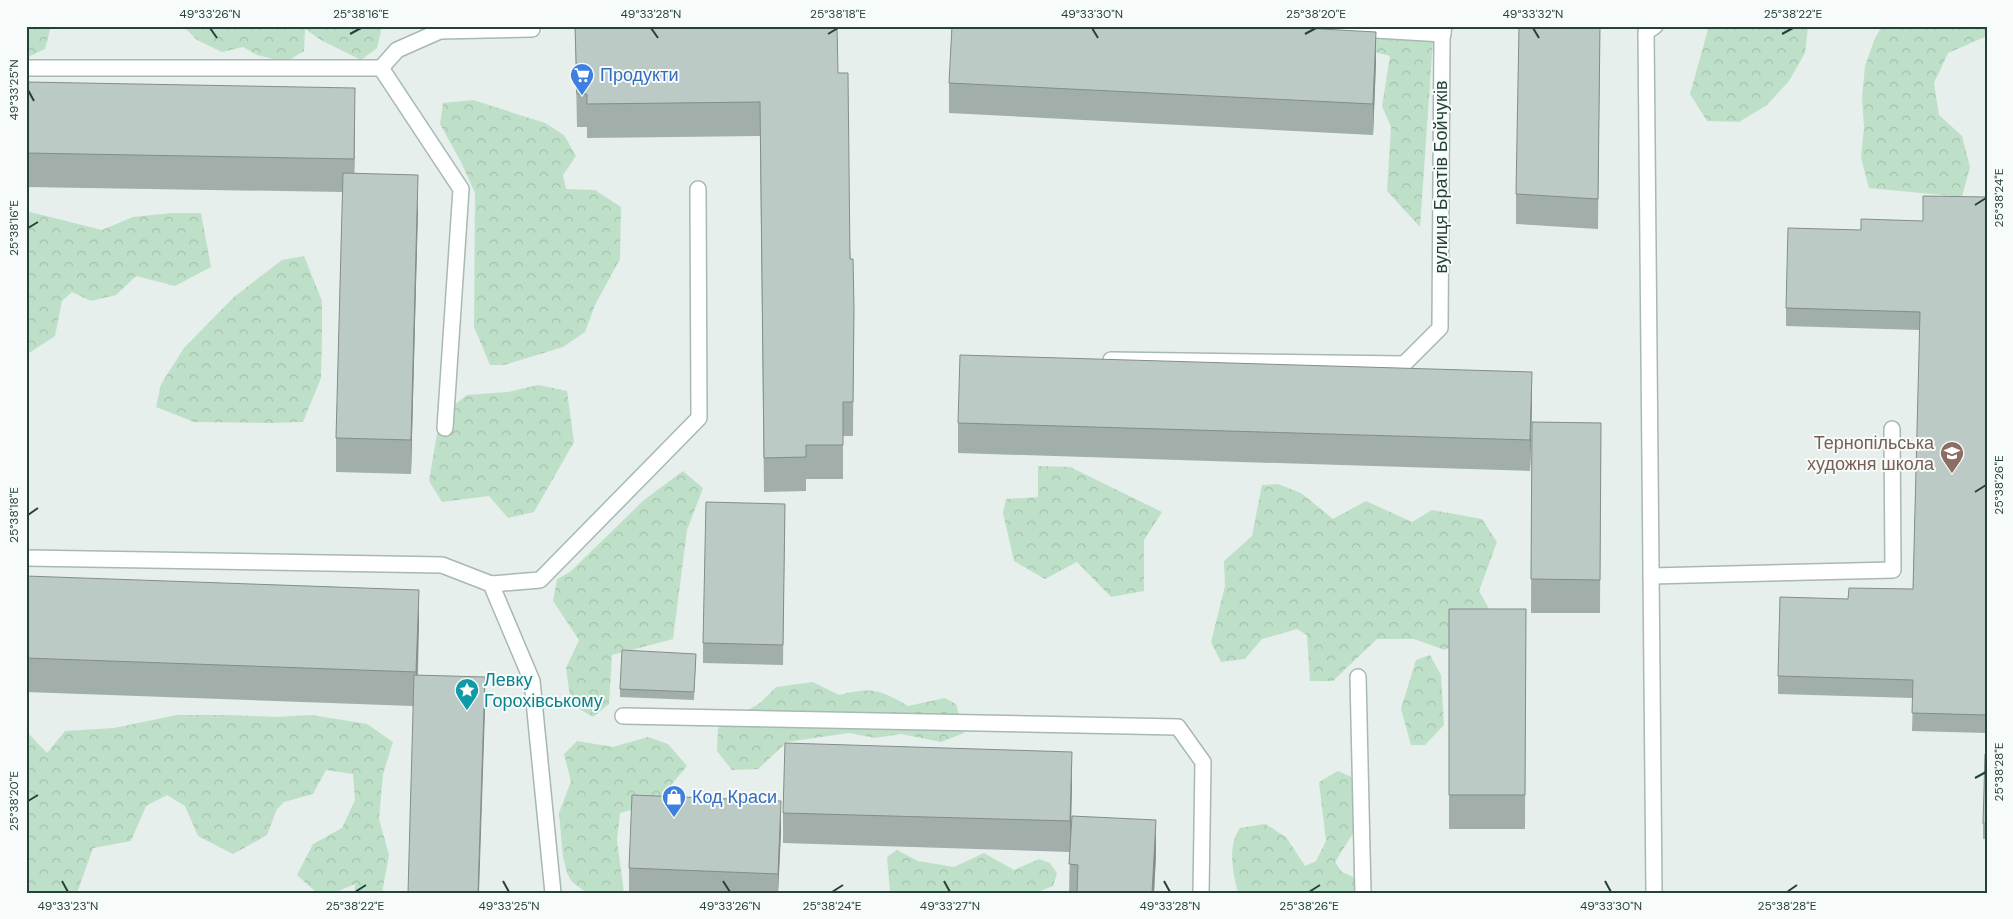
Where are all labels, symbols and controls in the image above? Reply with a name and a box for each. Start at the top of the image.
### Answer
text: 49°33'26"N [179,6,241,22]
text: 25°38'16"E [333,6,389,22]
text: 49°33'28"N [621,6,681,22]
text: 25°38'18"E [810,6,866,22]
text: 49°33'30"N [1061,6,1123,22]
text: 25°38'20"E [1286,6,1346,22]
text: 49°33'32"N [1503,6,1563,22]
text: 25°38'22"E [1764,6,1823,22]
text: 49°33'25"N [6,60,22,120]
supermarket icon: Продукти [569,62,595,96]
place label: Продукти [600,63,678,87]
street label: вулиця Братів Бойчуків [1429,81,1453,273]
text: 25°38'24"E [1991,168,2007,227]
text: 25°38'16"E [6,200,22,256]
place label: Тернопільська художня школа [1807,431,1935,476]
school or university icon: Тернопільська художня школа [1939,440,1965,474]
text: 25°38'26"E [1991,455,2007,515]
text: 25°38'18"E [6,487,22,543]
place label: Левку Горохівському [484,668,603,713]
place icon: Левку Горохівському [454,677,480,711]
text: 25°38'28"E [1991,742,2007,801]
text: 25°38'20"E [6,771,22,831]
shop icon: Код Краси [661,784,687,818]
place label: Код Краси [692,785,777,809]
text: 49°33'23"N [38,898,98,914]
text: 25°38'22"E [326,898,385,914]
text: 49°33'25"N [479,898,539,914]
text: 49°33'26"N [699,898,761,914]
text: 25°38'24"E [803,898,862,914]
text: 49°33'27"N [920,898,980,914]
text: 49°33'28"N [1140,898,1200,914]
text: 25°38'26"E [1279,898,1339,914]
text: 49°33'30"N [1580,898,1642,914]
text: 25°38'28"E [1758,898,1817,914]

